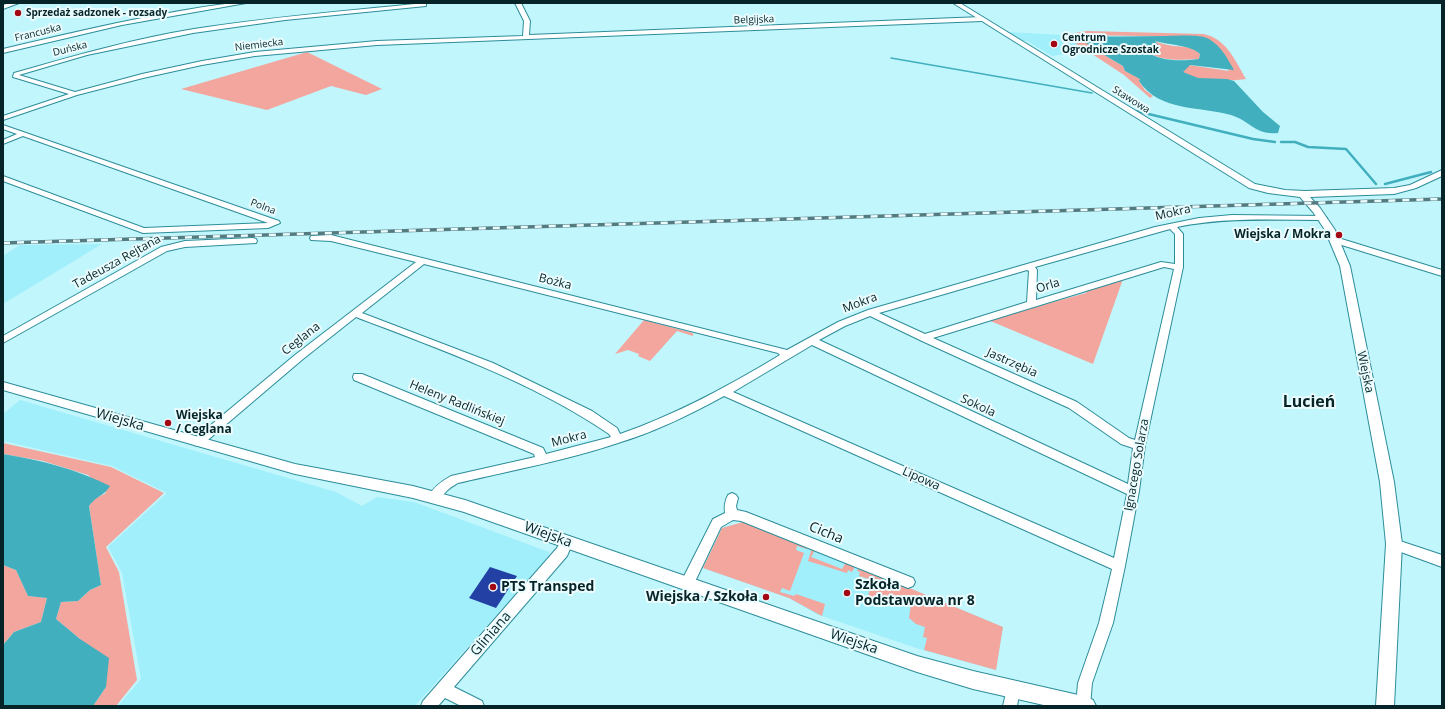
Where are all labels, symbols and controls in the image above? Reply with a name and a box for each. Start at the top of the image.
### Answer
place label: Sprzedaż sadzonek - rozsady [26,7,167,19]
marker: Sprzedaż sadzonek - rozsady [13,8,23,18]
street label: Belgijska [733,13,775,27]
street label: Francuska [14,21,62,45]
place label: Centrum Ogrodnicze Szostak [1062,32,1159,56]
street label: Niemiecka [234,36,284,54]
street label: Duńska [52,39,88,59]
marker: Centrum Ogrodnicze Szostak [1049,39,1059,49]
street label: Stawowa [1110,84,1152,116]
street label: Polna [249,197,277,217]
street label: Mokra [1154,202,1192,224]
place label: Wiejska / Mokra [1234,228,1331,242]
marker: Wiejska / Mokra [1334,230,1344,240]
street label: Tadeusza Rejtana [71,232,163,292]
street label: Bożka [537,271,573,293]
street label: Orla [1034,276,1062,296]
street label: Mokra [841,290,879,316]
street label: Ceglana [279,320,323,358]
street label: Jastrzębia [984,345,1040,381]
street label: Wiejska [1354,350,1376,394]
street label: Heleny Radlińskiej [407,377,507,429]
street label: Sokola [958,392,998,420]
district label: Lucień [1283,392,1335,412]
street label: Wiejska [94,405,146,435]
place label: Wiejska / Ceglana [176,409,232,437]
marker: Wiejska / Ceglana [163,418,173,428]
street label: Ignacego Solarza [1122,418,1152,512]
street label: Mokra [550,428,588,450]
street label: Lipowa [900,464,942,494]
street label: Wiejska [522,519,574,551]
street label: Cicha [806,519,846,547]
place label: Szkoła Podstawowa nr 8 [855,577,975,610]
place label: PTS Transped [501,579,594,595]
marker: PTS Transped [488,582,498,592]
marker: Szkoła Podstawowa nr 8 [842,588,852,598]
place label: Wiejska / Szkoła [646,589,758,605]
marker: Wiejska / Szkoła [761,592,771,602]
street label: Gliniana [467,608,515,660]
street label: Wiejska [828,626,880,658]

